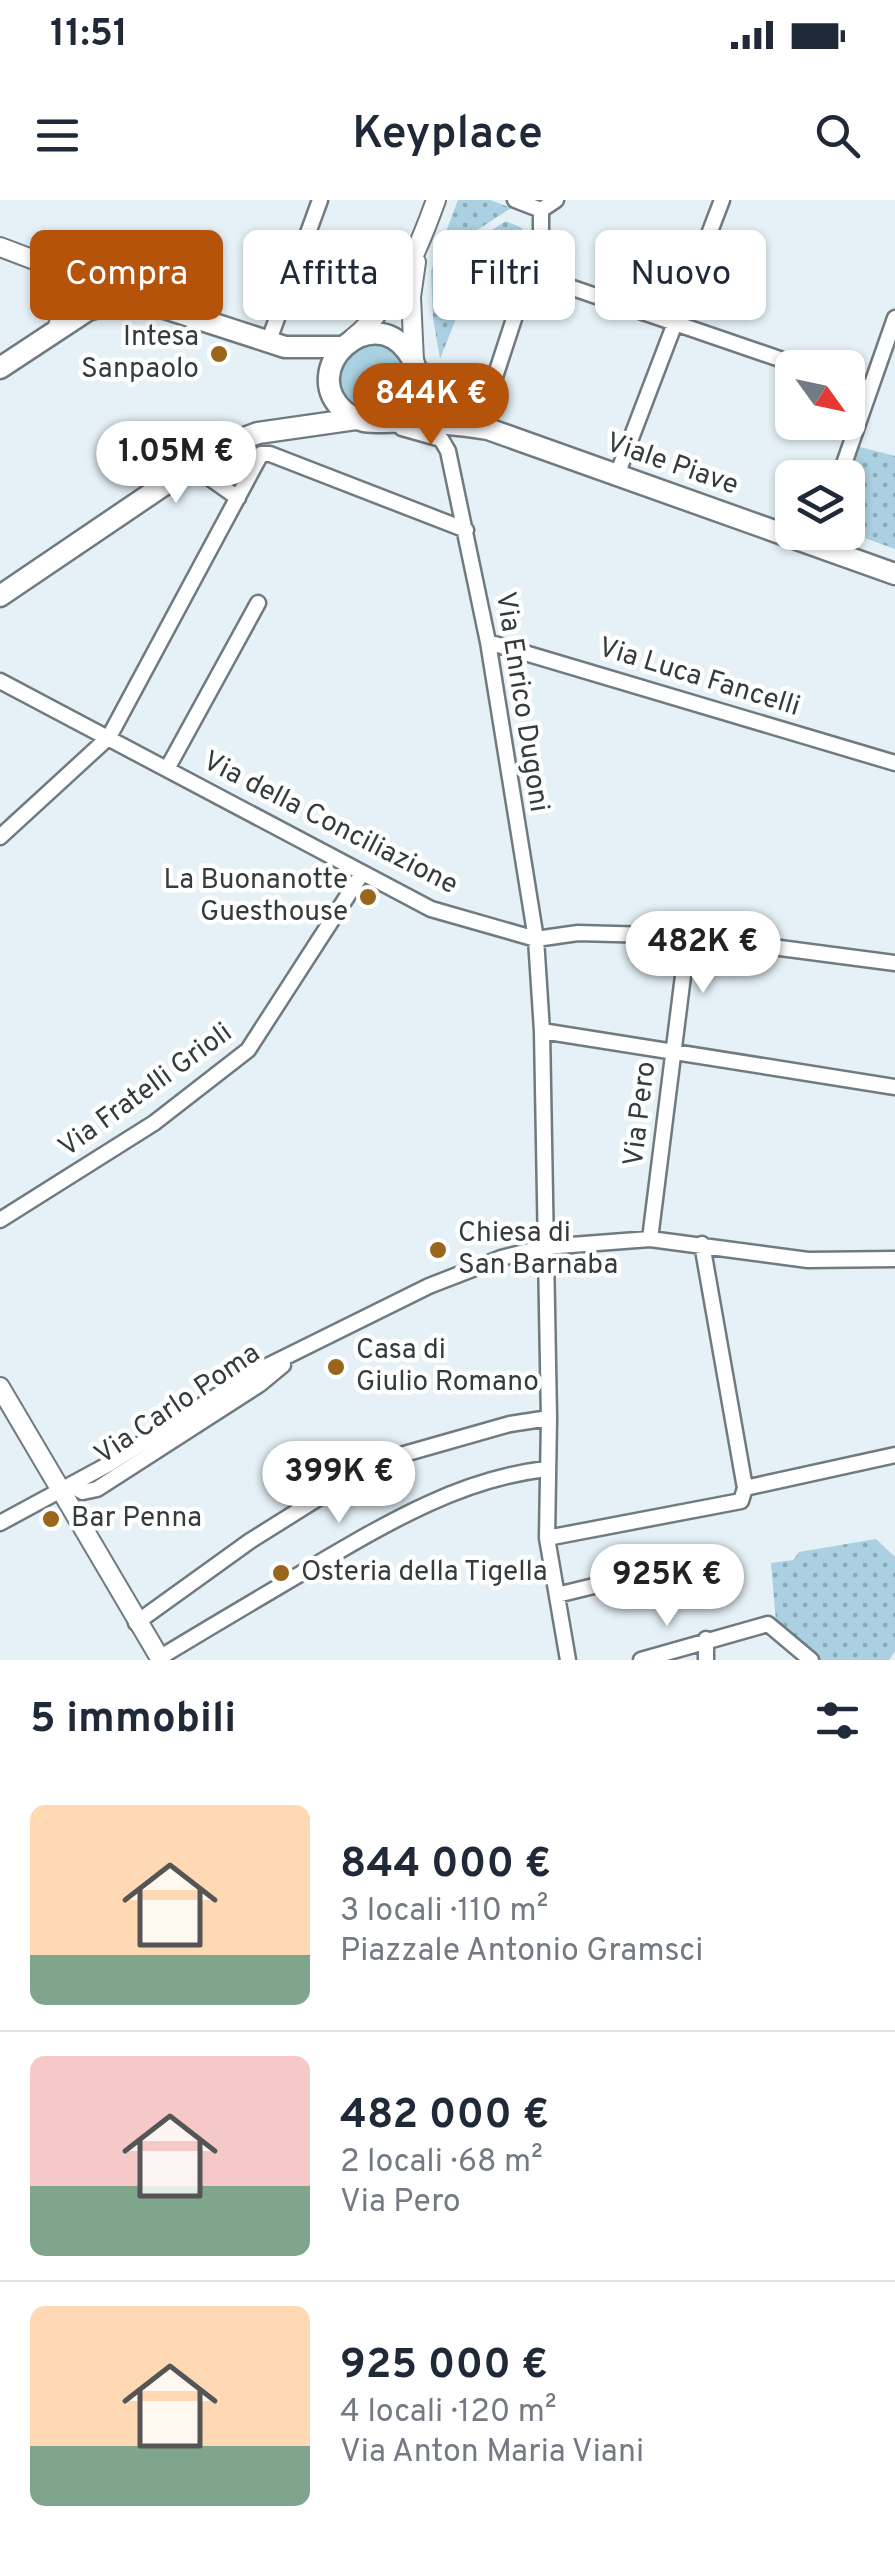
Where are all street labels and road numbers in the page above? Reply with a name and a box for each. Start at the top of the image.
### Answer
street label: Viale Piave [601,426,743,504]
street label: Via Enrico Dugoni [486,589,556,815]
street label: Via Luca Fancelli [594,630,804,726]
street label: Via della Conciliazione [196,744,464,904]
street label: Via Fratelli Grioli [52,1016,240,1166]
street label: Via Pero [617,1059,665,1169]
street label: Via Carlo Poma [88,1336,268,1474]

